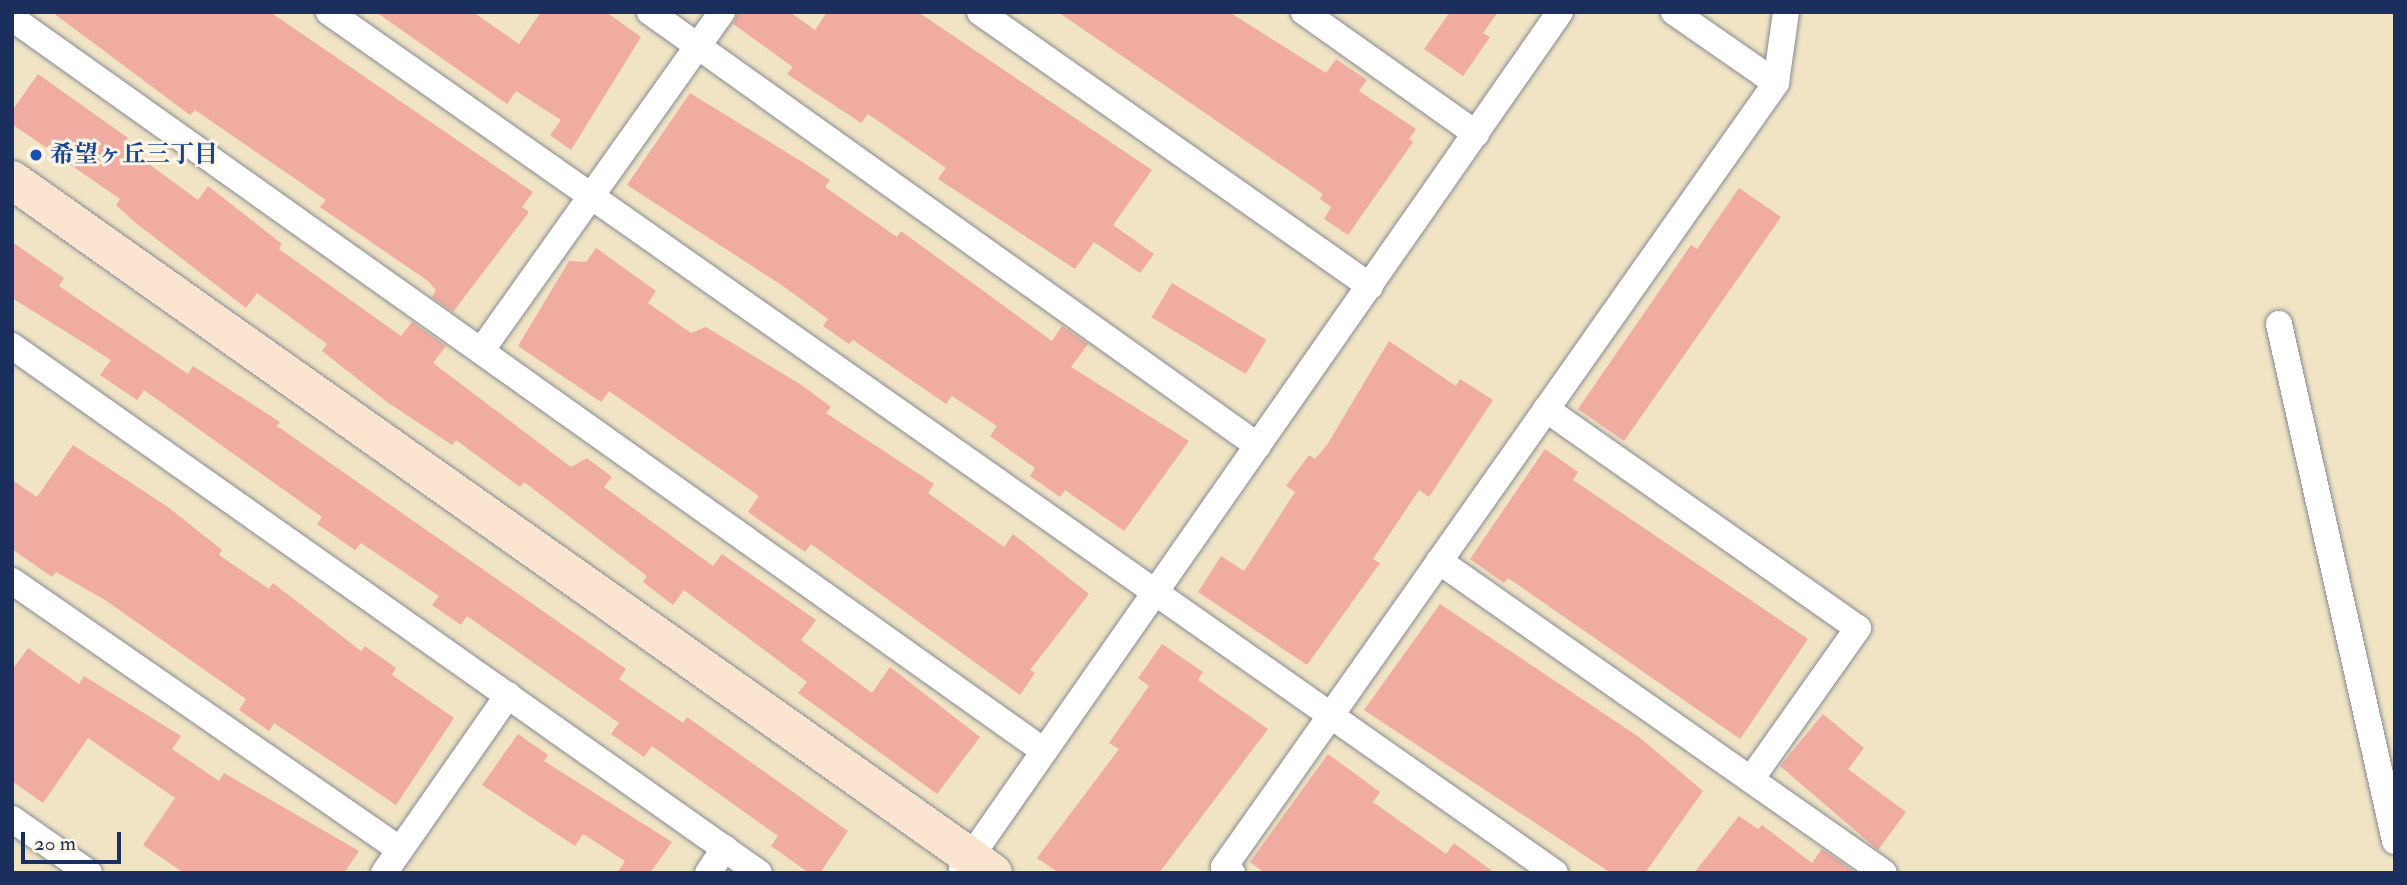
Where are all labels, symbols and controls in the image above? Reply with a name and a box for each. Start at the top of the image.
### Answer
place label: 希望ヶ丘三丁目 [50,141,218,169]
marker: 希望ヶ丘三丁目 [28,147,44,163]
scale bar [24,818,124,862]
text: 20 m [34,830,76,857]

